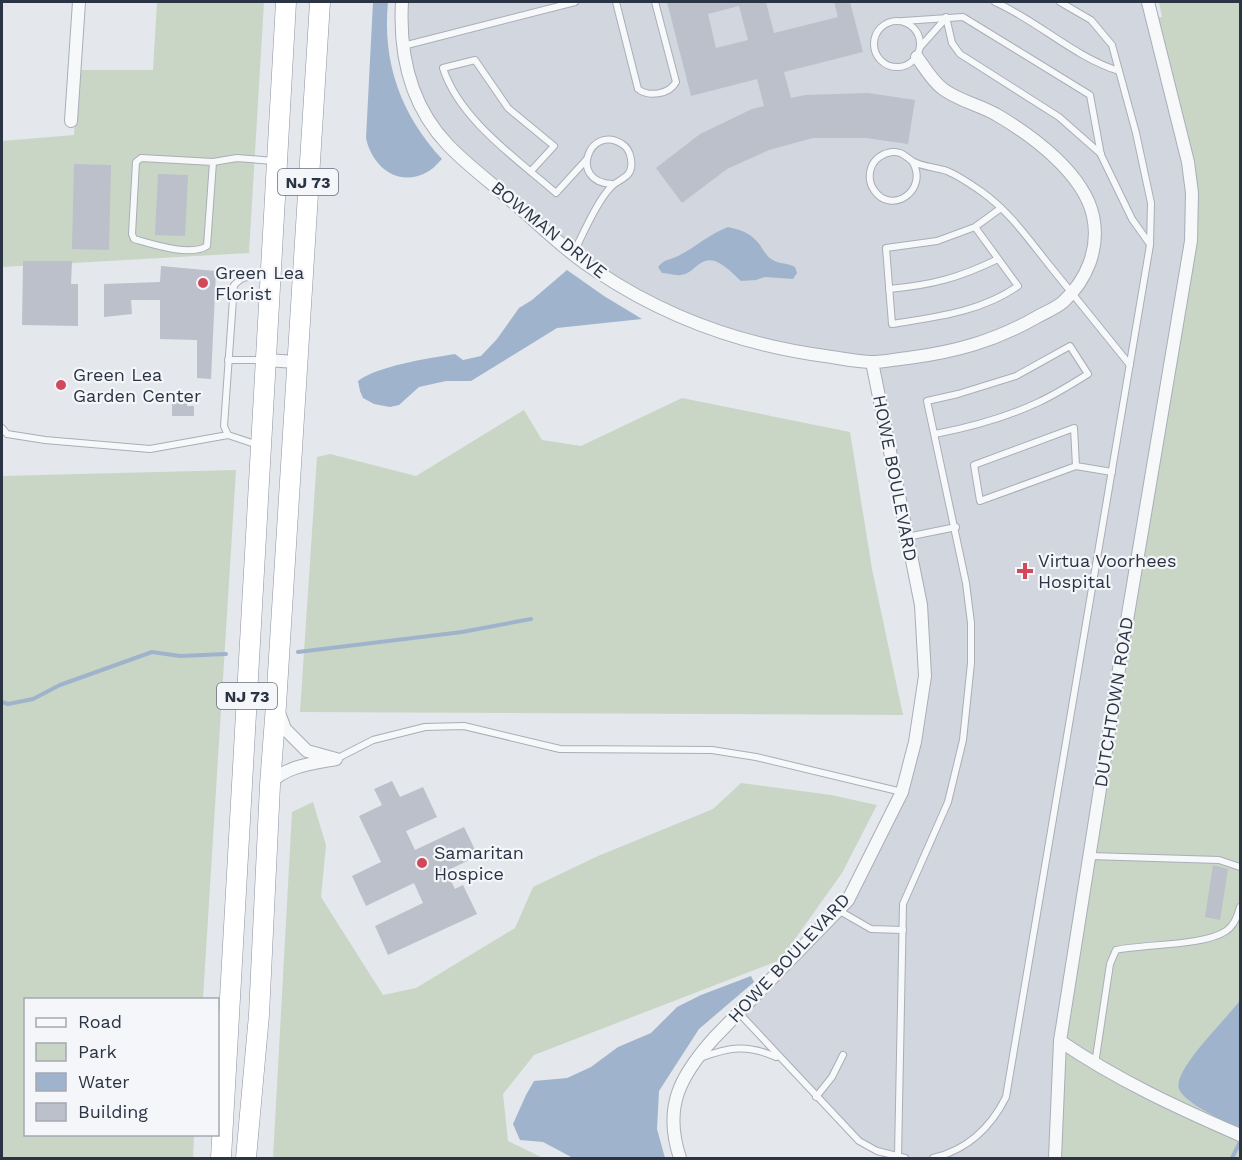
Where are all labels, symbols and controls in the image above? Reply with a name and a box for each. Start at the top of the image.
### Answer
road number: NJ 73 [278,169,338,195]
street label: BOWMAN DRIVE [487,177,611,283]
place label: Green Lea Florist [215,262,304,304]
marker: Green Lea Florist [196,276,210,290]
place label: Green Lea Garden Center [73,364,201,406]
marker: Green Lea Garden Center [54,378,68,392]
street label: HOWE BOULEVARD [869,393,922,563]
place label: Virtua Voorhees Hospital [1038,550,1176,592]
marker: Virtua Voorhees Hospital [1016,562,1034,580]
street label: DUTCHTOWN ROAD [1090,615,1137,789]
road number: NJ 73 [217,683,277,709]
place label: Samaritan Hospice [434,842,524,884]
marker: Samaritan Hospice [415,856,429,870]
street label: HOWE BOULEVARD [723,889,854,1027]
legend [24,998,219,1136]
text: Road [78,1011,122,1032]
text: Park [78,1041,117,1062]
text: Water [78,1071,130,1092]
text: Building [78,1101,148,1122]

